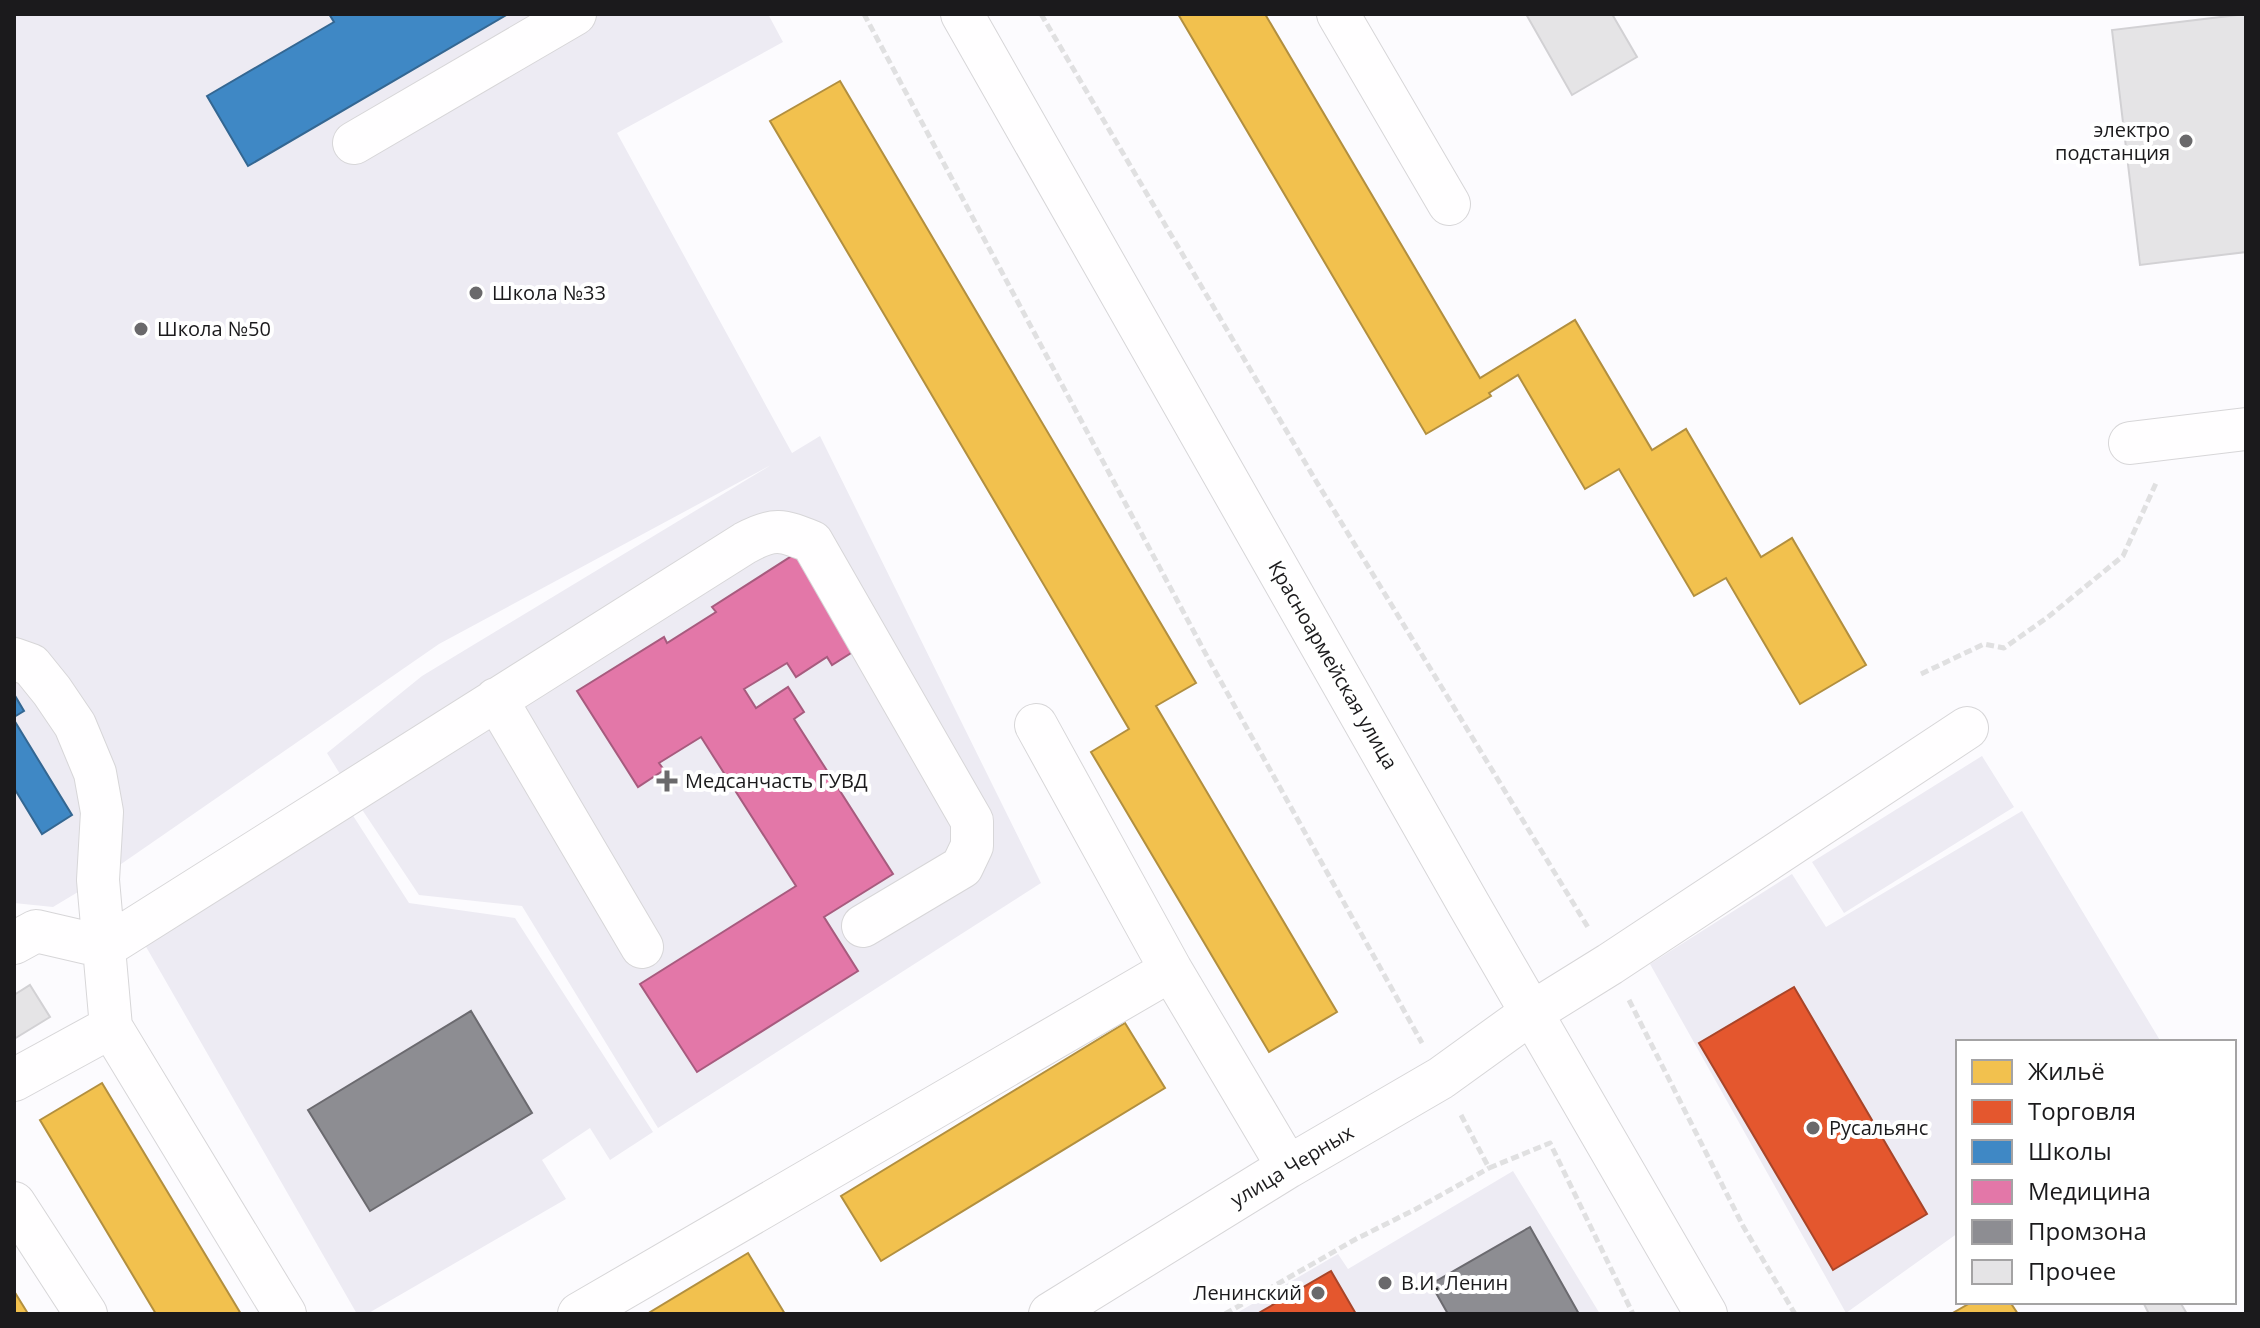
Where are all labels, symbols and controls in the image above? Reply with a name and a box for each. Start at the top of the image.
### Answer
place label: электро подстанция [2055,116,2170,166]
marker: электро подстанция [2177,132,2195,150]
place label: Школа №33 [492,279,606,306]
marker: Школа №33 [467,284,485,302]
place label: Школа №50 [157,315,271,342]
marker: Школа №50 [132,320,150,338]
street label: Красноармейская улица [1263,555,1404,774]
place label: Медсанчасть ГУВД [685,767,868,794]
marker: Медсанчасть ГУВД [656,770,678,792]
legend [1956,1040,2236,1304]
text: Жильё [2028,1054,2105,1087]
text: Торговля [2028,1094,2136,1127]
place label: Русальянс [1829,1114,1928,1141]
street label: улица Черных [1225,1118,1359,1213]
marker: Русальянс [1804,1119,1822,1137]
text: Школы [2028,1134,2112,1167]
text: Медицина [2028,1174,2151,1207]
text: Промзона [2028,1214,2147,1247]
text: Прочее [2028,1254,2116,1287]
place label: В.И. Ленин [1401,1269,1508,1296]
marker: В.И. Ленин [1376,1274,1394,1292]
place label: Ленинский [1193,1279,1302,1306]
marker: Ленинский [1309,1284,1327,1302]

